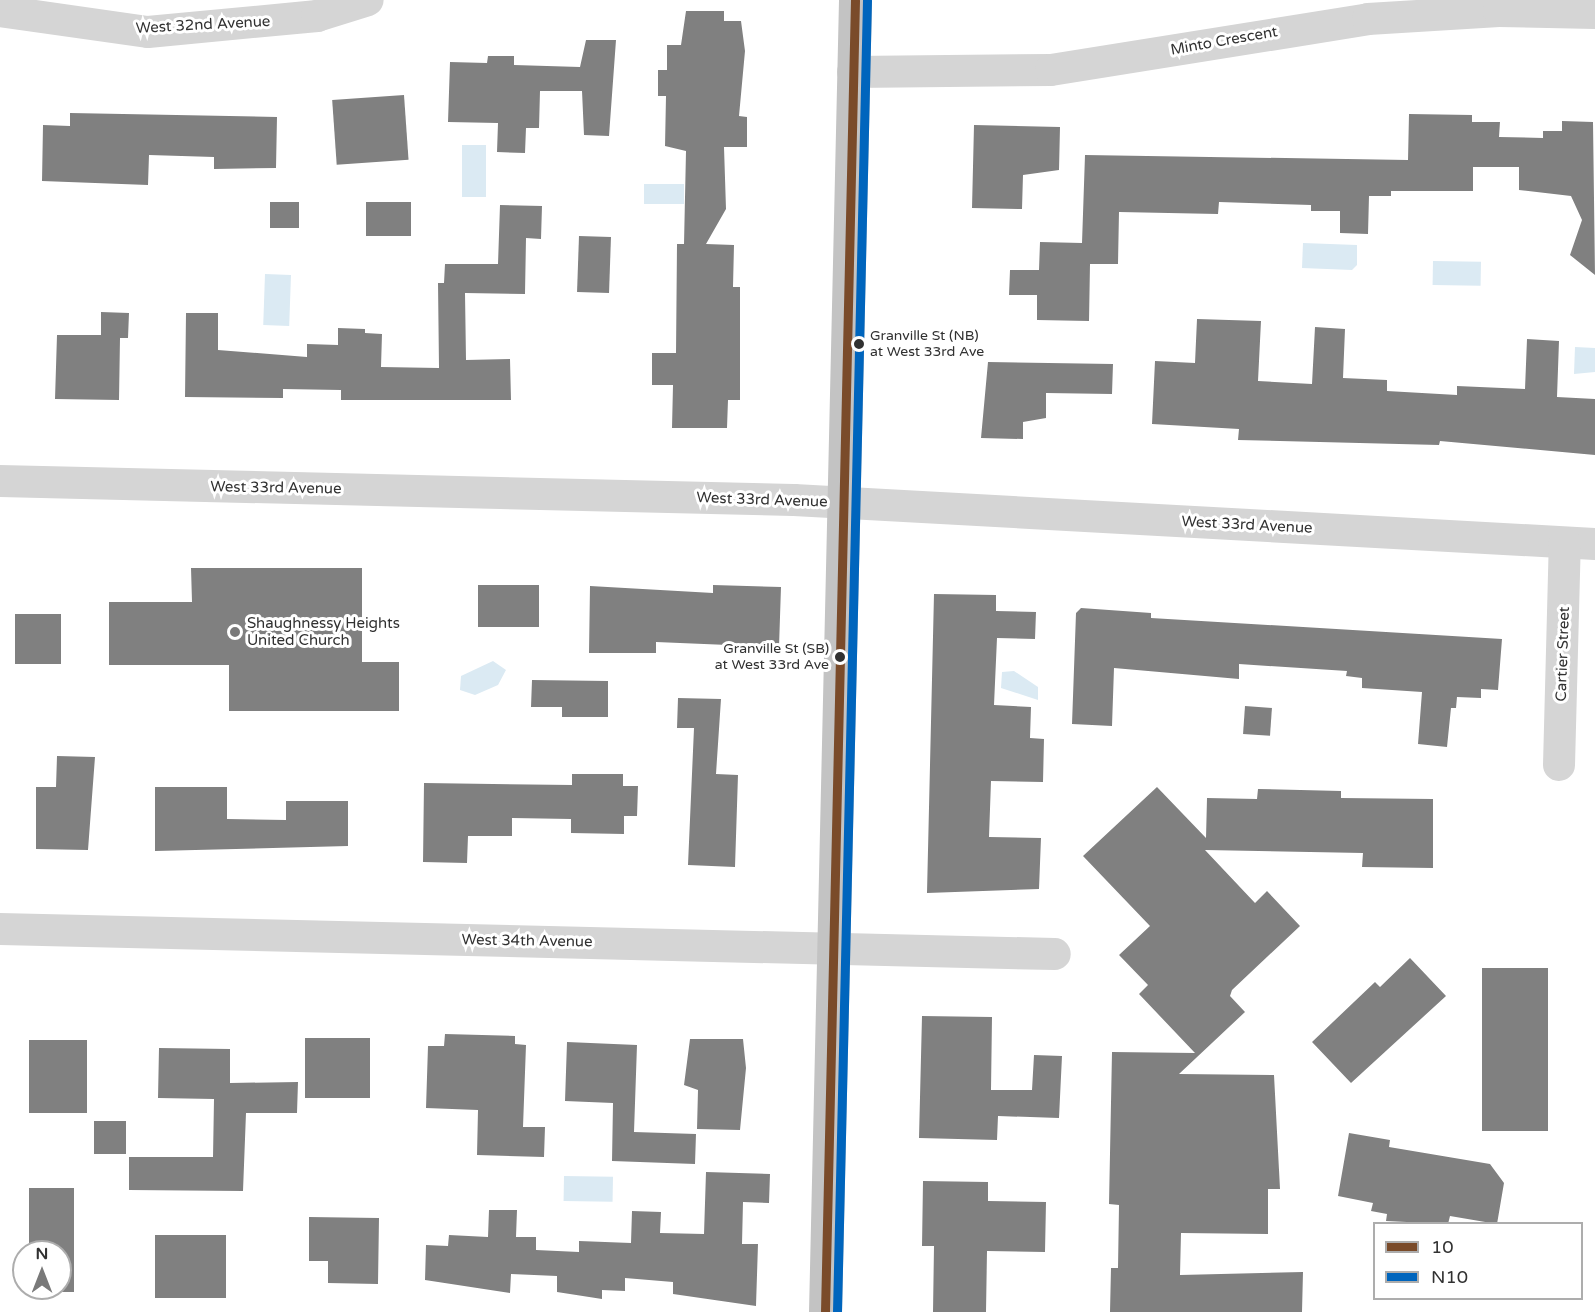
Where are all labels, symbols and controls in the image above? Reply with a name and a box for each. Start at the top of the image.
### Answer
street label: West 32nd Avenue [135,12,271,38]
street label: Minto Crescent [1169,23,1279,59]
place label: Granville St (NB) at West 33rd Ave [870,328,984,360]
marker: Granville St (NB) at West 33rd Ave [853,338,865,350]
street label: West 33rd Avenue [210,478,342,498]
street label: West 33rd Avenue [696,489,828,511]
street label: West 33rd Avenue [1181,513,1313,537]
street label: Cartier Street [1552,606,1574,702]
place label: Shaughnessy Heights United Church [247,614,400,649]
marker: Shaughnessy Heights United Church [228,625,242,639]
place label: Granville St (SB) at West 33rd Ave [715,641,829,674]
marker: Granville St (SB) at West 33rd Ave [834,651,846,663]
street label: West 34th Avenue [461,931,593,951]
legend [1373,1222,1583,1300]
text: 10 [1431,1236,1454,1258]
north arrow [12,1240,72,1300]
text: N [36,1244,48,1264]
text: N10 [1431,1266,1468,1288]

